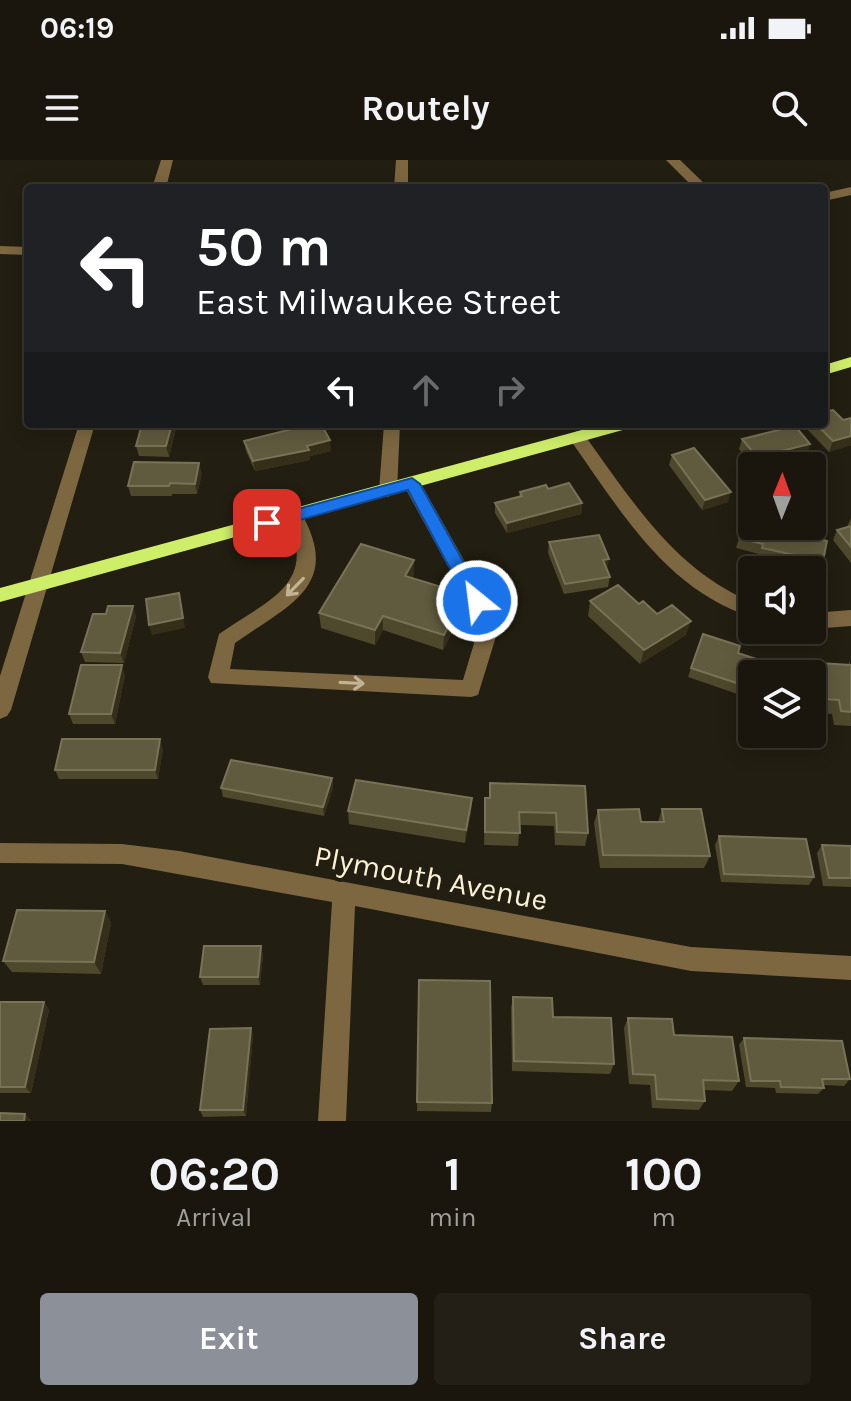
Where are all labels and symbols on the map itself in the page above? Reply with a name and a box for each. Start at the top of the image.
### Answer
north arrow [738,452,826,540]
pin [233,489,301,557]
position arrow [435,559,519,643]
one-way arrow [286,577,305,597]
one-way arrow [338,676,365,691]
street label: Plymouth Avenue [311,838,551,918]

